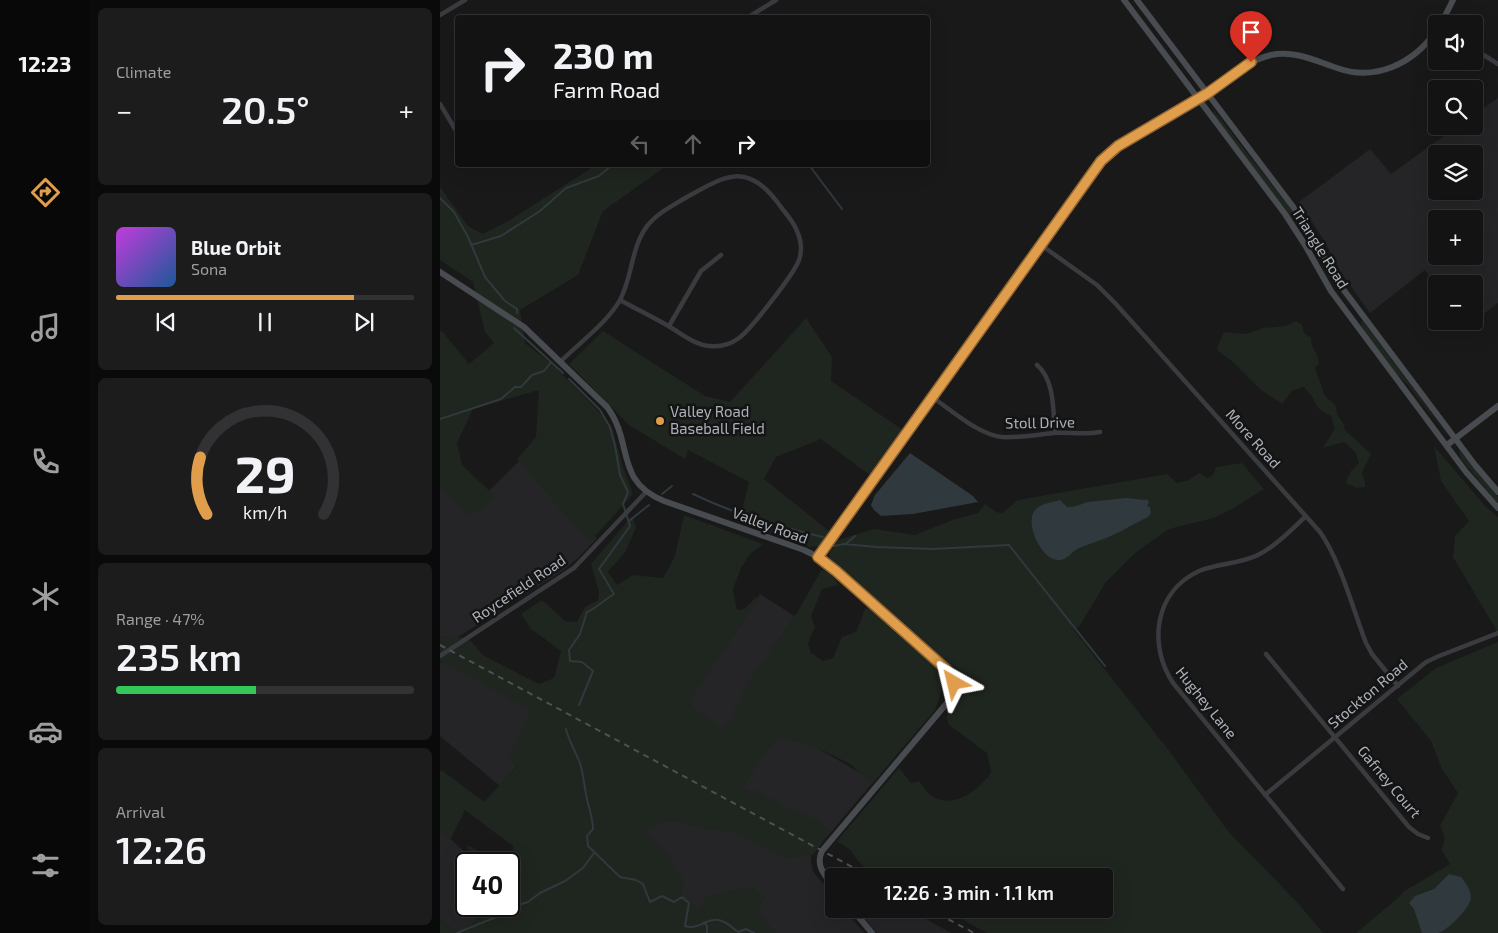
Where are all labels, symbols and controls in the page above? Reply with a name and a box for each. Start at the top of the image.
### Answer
pin [1230,11,1272,62]
map controls [1428,15,1483,330]
button: sound [1428,15,1483,70]
icon: arrive [1237,18,1265,46]
text: 230 m [553,34,654,76]
icon: right [470,35,535,100]
text: 12:23 [18,50,72,76]
text: Climate [116,62,171,81]
text: Farm Road [553,76,660,102]
button: search [1428,80,1483,135]
text: 20.5° [221,86,310,132]
text: − [116,93,132,127]
text: + [399,93,414,127]
icon: left [626,130,654,158]
icon: ahead [679,130,707,158]
icon: right [732,130,760,158]
button: layers [1428,145,1483,200]
icon: directions [28,175,63,210]
street label: Triangle Road [1289,203,1353,292]
button: + [1428,210,1483,265]
text: Blue Orbit [191,236,281,259]
text: Sona [191,259,227,278]
button: − [1428,275,1483,330]
icon: previous [152,308,180,336]
icon: pause [251,308,279,336]
icon: next [350,308,378,336]
icon: music [28,310,63,345]
place label: Valley Road Baseball Field [670,402,765,437]
street label: More Road [1222,405,1285,472]
street label: Stoll Drive [1005,412,1075,432]
marker: Valley Road Baseball Field [654,415,666,427]
text: 29 [235,441,295,503]
icon: phone [28,444,63,479]
text: km/h [243,501,287,523]
street label: Valley Road [730,503,811,547]
street label: Roycefield Road [468,550,569,626]
icon: climate [28,579,63,614]
text: Range · 47% [116,609,205,628]
text: 235 km [116,633,242,679]
street label: Stockton Road [1324,655,1411,732]
position arrow [927,656,979,708]
street label: Hughey Lane [1172,663,1241,742]
icon: car [28,714,63,749]
street label: Gafney Court [1354,742,1425,821]
text: Arrival [116,802,165,821]
text: 12:26 [116,826,207,872]
icon: filters [28,848,63,883]
speed limit sign: 40 [455,852,520,917]
text: 12:26 · 3 min · 1.1 km [884,881,1054,904]

